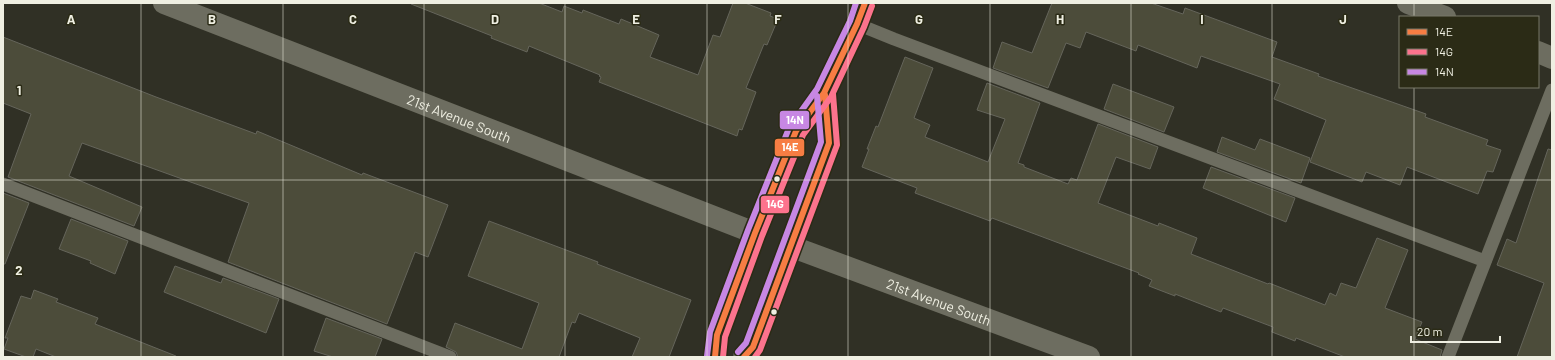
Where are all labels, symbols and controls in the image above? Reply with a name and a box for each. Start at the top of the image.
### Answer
text: A [67,11,76,27]
text: B [208,11,216,27]
text: C [349,11,357,27]
text: D [491,11,499,27]
text: E [632,11,640,27]
text: F [774,11,782,27]
text: G [915,11,923,27]
text: H [1056,11,1064,27]
text: I [1200,11,1204,27]
text: J [1339,11,1347,27]
legend [1399,16,1539,88]
text: 14E [1435,24,1453,38]
text: 14G [1435,44,1453,58]
text: 14N [1435,64,1454,78]
text: 1 [17,82,21,98]
street label: 21st Avenue South [405,90,514,146]
line badge: 14N [779,110,810,130]
text: 14N [786,113,804,126]
line badge: 14E [774,138,805,157]
text: 14E [782,140,799,153]
unlabelled marker [772,174,782,184]
line badge: 14G [760,195,790,214]
text: 14G [766,197,784,210]
text: 2 [15,262,23,278]
street label: 21st Avenue South [884,274,994,328]
unlabelled marker [769,307,779,317]
scale bar [1411,318,1500,344]
text: 20 m [1417,324,1443,338]

